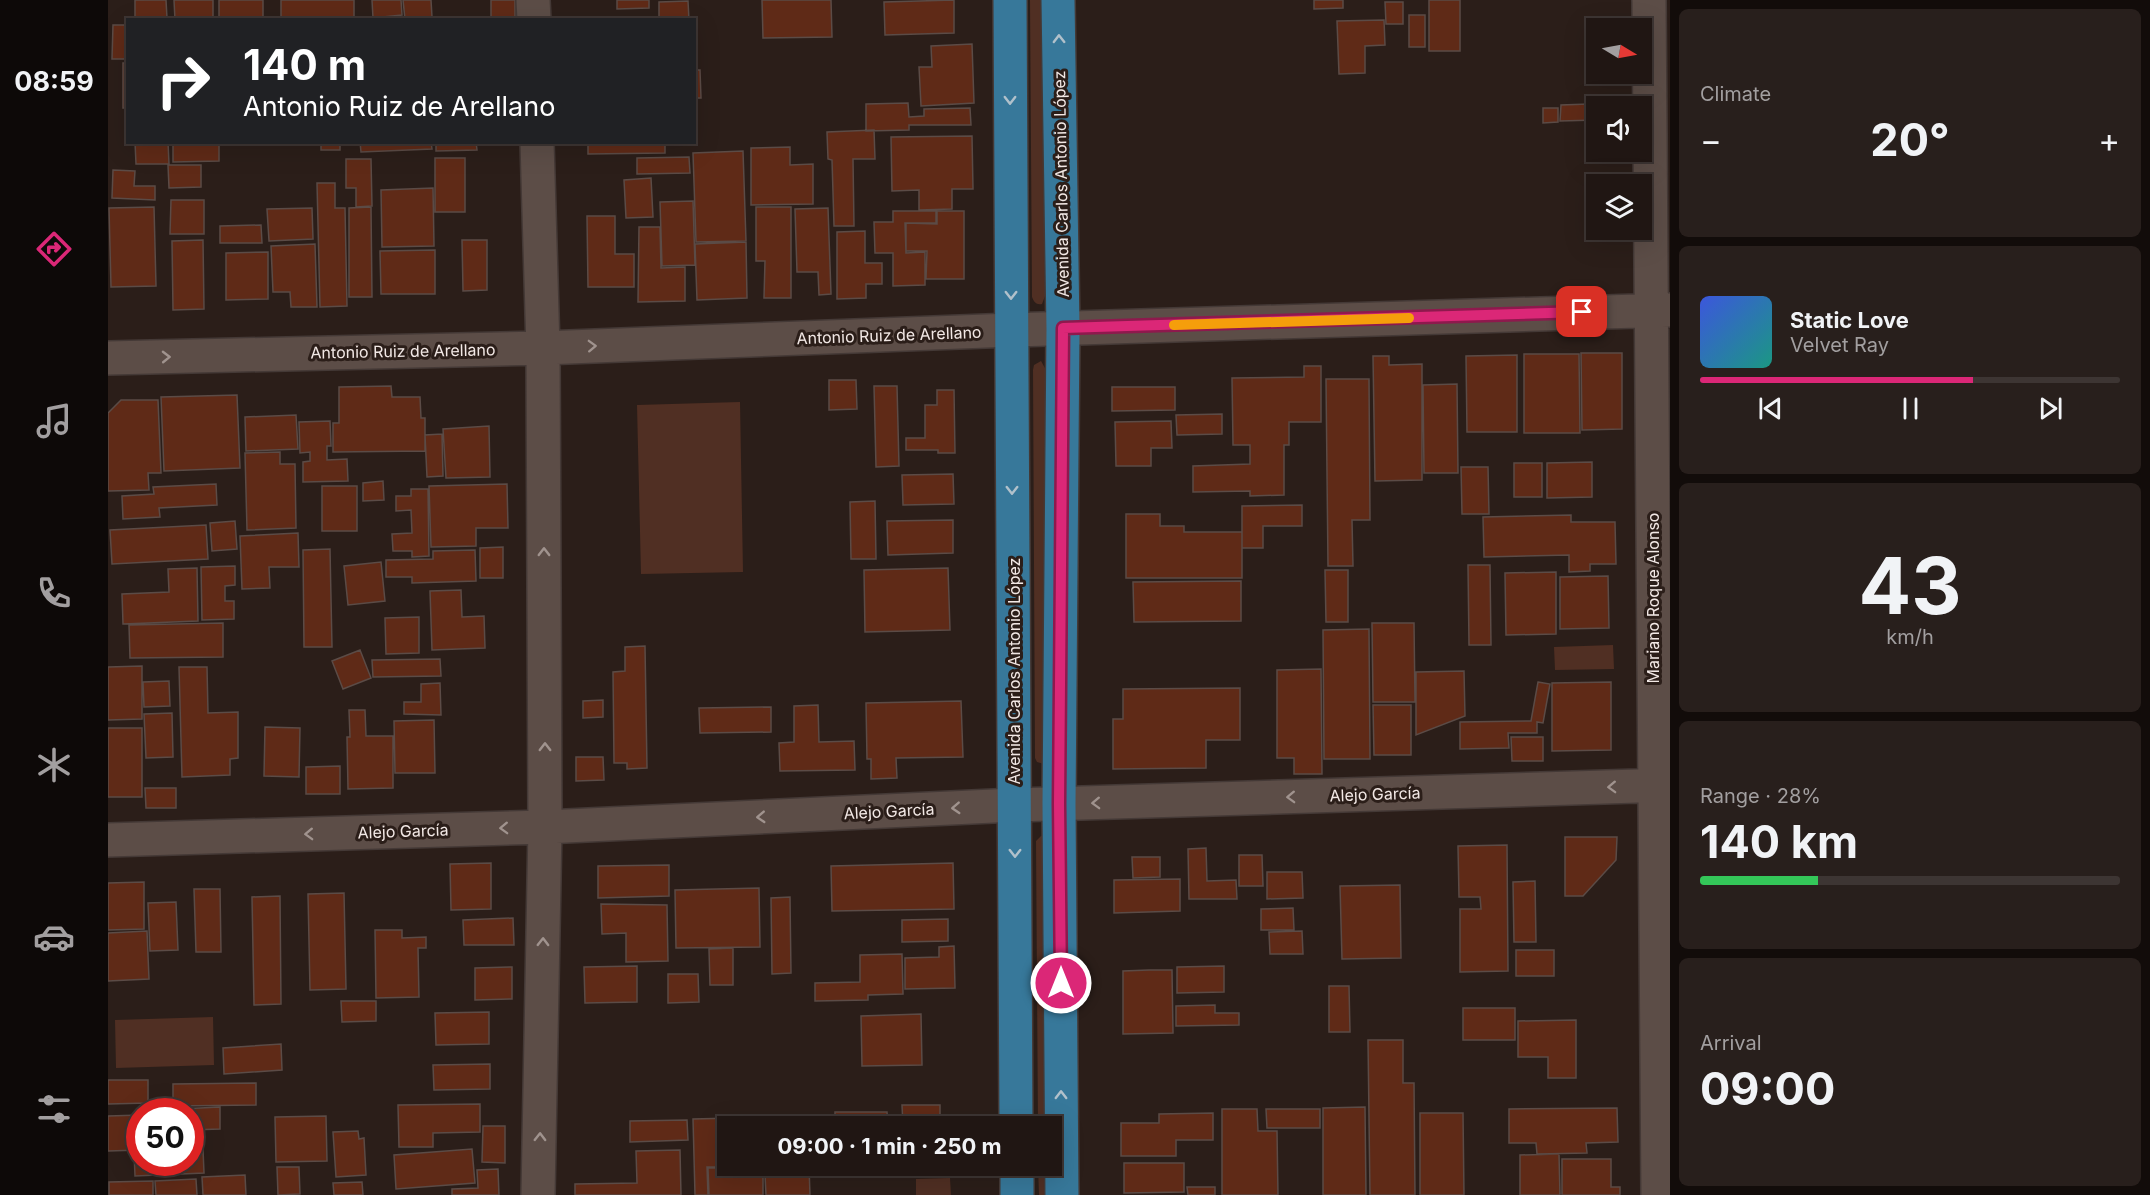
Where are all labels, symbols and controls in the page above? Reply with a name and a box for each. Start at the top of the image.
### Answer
north arrow [1586,18,1652,84]
map controls [1586,18,1652,240]
one-way arrow [1052,34,1065,43]
text: 140 m [243,39,366,90]
icon: right [144,42,222,120]
text: 08:59 [14,65,94,98]
street label: Avenida Carlos Antonio López [1049,70,1073,298]
text: Climate [1700,82,1771,106]
text: Antonio Ruiz de Arellano [243,90,555,123]
one-way arrow [1004,96,1016,105]
button: sound [1586,96,1652,162]
text: 20° [1870,112,1950,167]
text: − [1700,120,1722,160]
text: + [2098,120,2120,160]
button: layers [1586,174,1652,240]
icon: directions [33,228,75,270]
pin [1556,286,1607,337]
one-way arrow [1005,291,1017,300]
icon: arrive [1565,295,1598,328]
text: Static Love [1790,307,1909,333]
street label: Antonio Ruiz de Arellano [796,322,982,348]
text: Velvet Ray [1790,333,1889,357]
street label: Antonio Ruiz de Arellano [310,339,496,363]
one-way arrow [588,339,597,352]
one-way arrow [162,350,171,363]
icon: previous [1754,392,1787,425]
icon: pause [1894,392,1927,425]
icon: next [2034,392,2067,425]
icon: music [33,400,75,442]
one-way arrow [1006,486,1018,495]
street label: Mariano Roque Alonso [1643,513,1663,683]
text: 43 [1858,538,1962,633]
one-way arrow [538,547,550,556]
street label: Avenida Carlos Antonio López [1004,558,1024,784]
icon: phone [33,572,75,614]
text: km/h [1886,625,1934,649]
one-way arrow [539,742,551,751]
icon: climate [33,744,75,786]
one-way arrow [1607,781,1616,793]
street label: Alejo García [1329,782,1421,806]
text: Range · 28% [1700,784,1821,808]
one-way arrow [1286,791,1295,803]
one-way arrow [1091,797,1100,809]
street label: Alejo García [843,799,935,823]
one-way arrow [952,802,961,815]
one-way arrow [757,811,766,824]
text: 140 km [1700,814,1858,869]
street label: Alejo García [357,819,449,843]
one-way arrow [499,822,508,835]
one-way arrow [304,828,313,841]
one-way arrow [1009,849,1021,858]
icon: car [33,916,75,958]
one-way arrow [537,937,549,946]
position arrow [1029,951,1093,1015]
text: Arrival [1700,1031,1762,1055]
text: 09:00 [1700,1061,1835,1116]
icon: filters [33,1088,75,1130]
one-way arrow [1055,1090,1067,1099]
speed limit sign: 50 [126,1098,204,1176]
one-way arrow [533,1132,546,1141]
text: 09:00 · 1 min · 250 m [777,1133,1002,1159]

